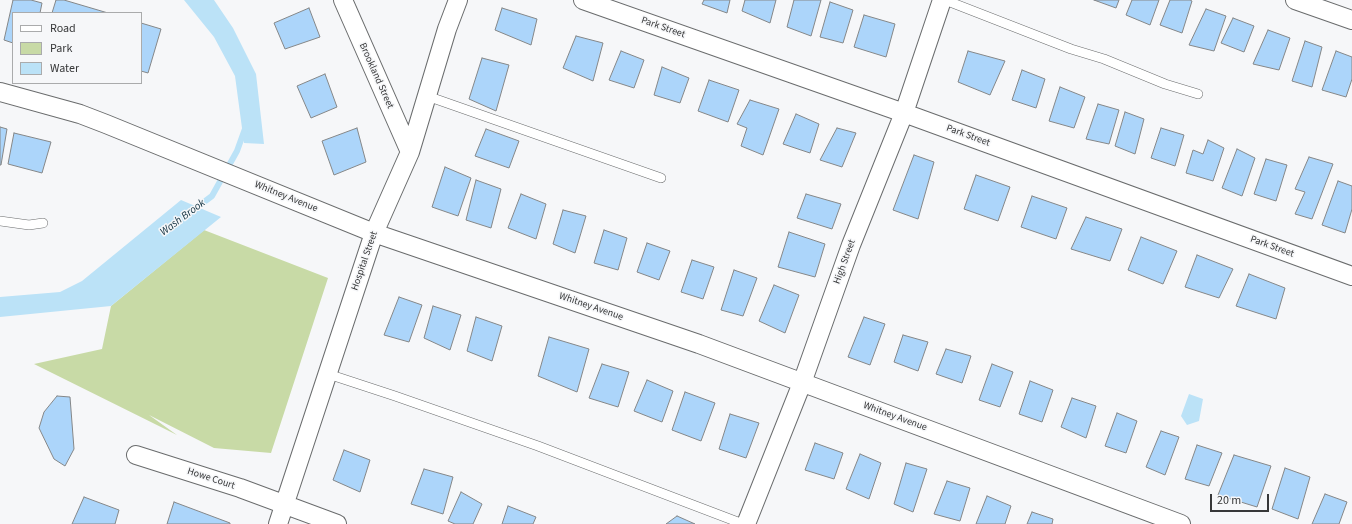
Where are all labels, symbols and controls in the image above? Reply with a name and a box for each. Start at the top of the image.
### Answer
legend [12,12,142,84]
street label: Park Street [639,15,687,41]
text: Road [50,20,76,37]
text: Park [50,40,72,57]
street label: Brookland Street [356,41,396,111]
text: Water [50,60,79,77]
street label: Park Street [944,123,992,149]
street label: Whitney Avenue [253,179,319,215]
water label: Wash Brook [158,197,208,239]
street label: Hospital Street [349,230,381,292]
street label: Park Street [1248,234,1296,260]
street label: High Street [831,238,859,286]
street label: Whitney Avenue [557,290,625,324]
street label: Whitney Avenue [861,400,929,434]
street label: Howe Court [186,466,236,492]
scale bar [1212,486,1271,512]
text: 20 m [1217,492,1241,509]

